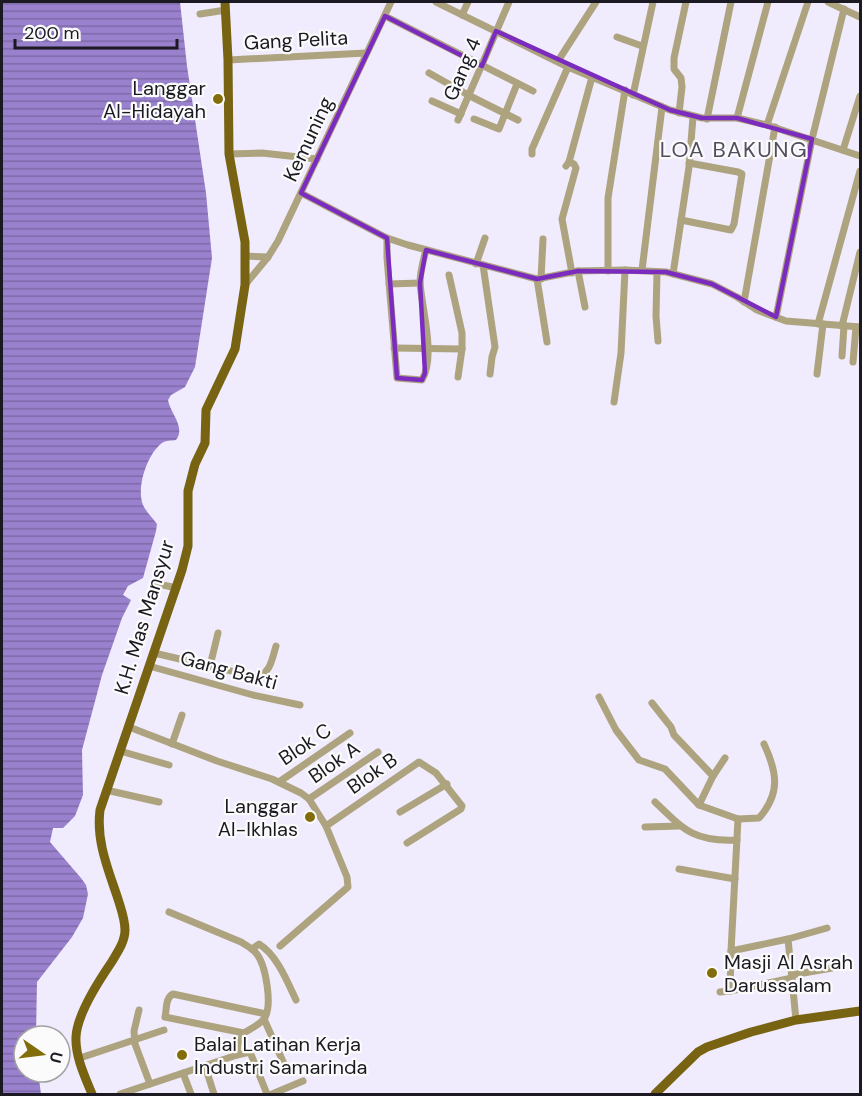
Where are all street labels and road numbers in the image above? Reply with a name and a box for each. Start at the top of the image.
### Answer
street label: Gang Pelita [243,24,349,56]
street label: Gang 4 [437,33,487,105]
street label: Kemuning [277,92,339,186]
street label: K.H. Mas Mansyur [108,537,180,697]
street label: Gang Bakti [177,645,281,695]
street label: Blok C [274,717,336,771]
street label: Blok A [303,735,365,789]
street label: Blok B [342,746,402,800]

